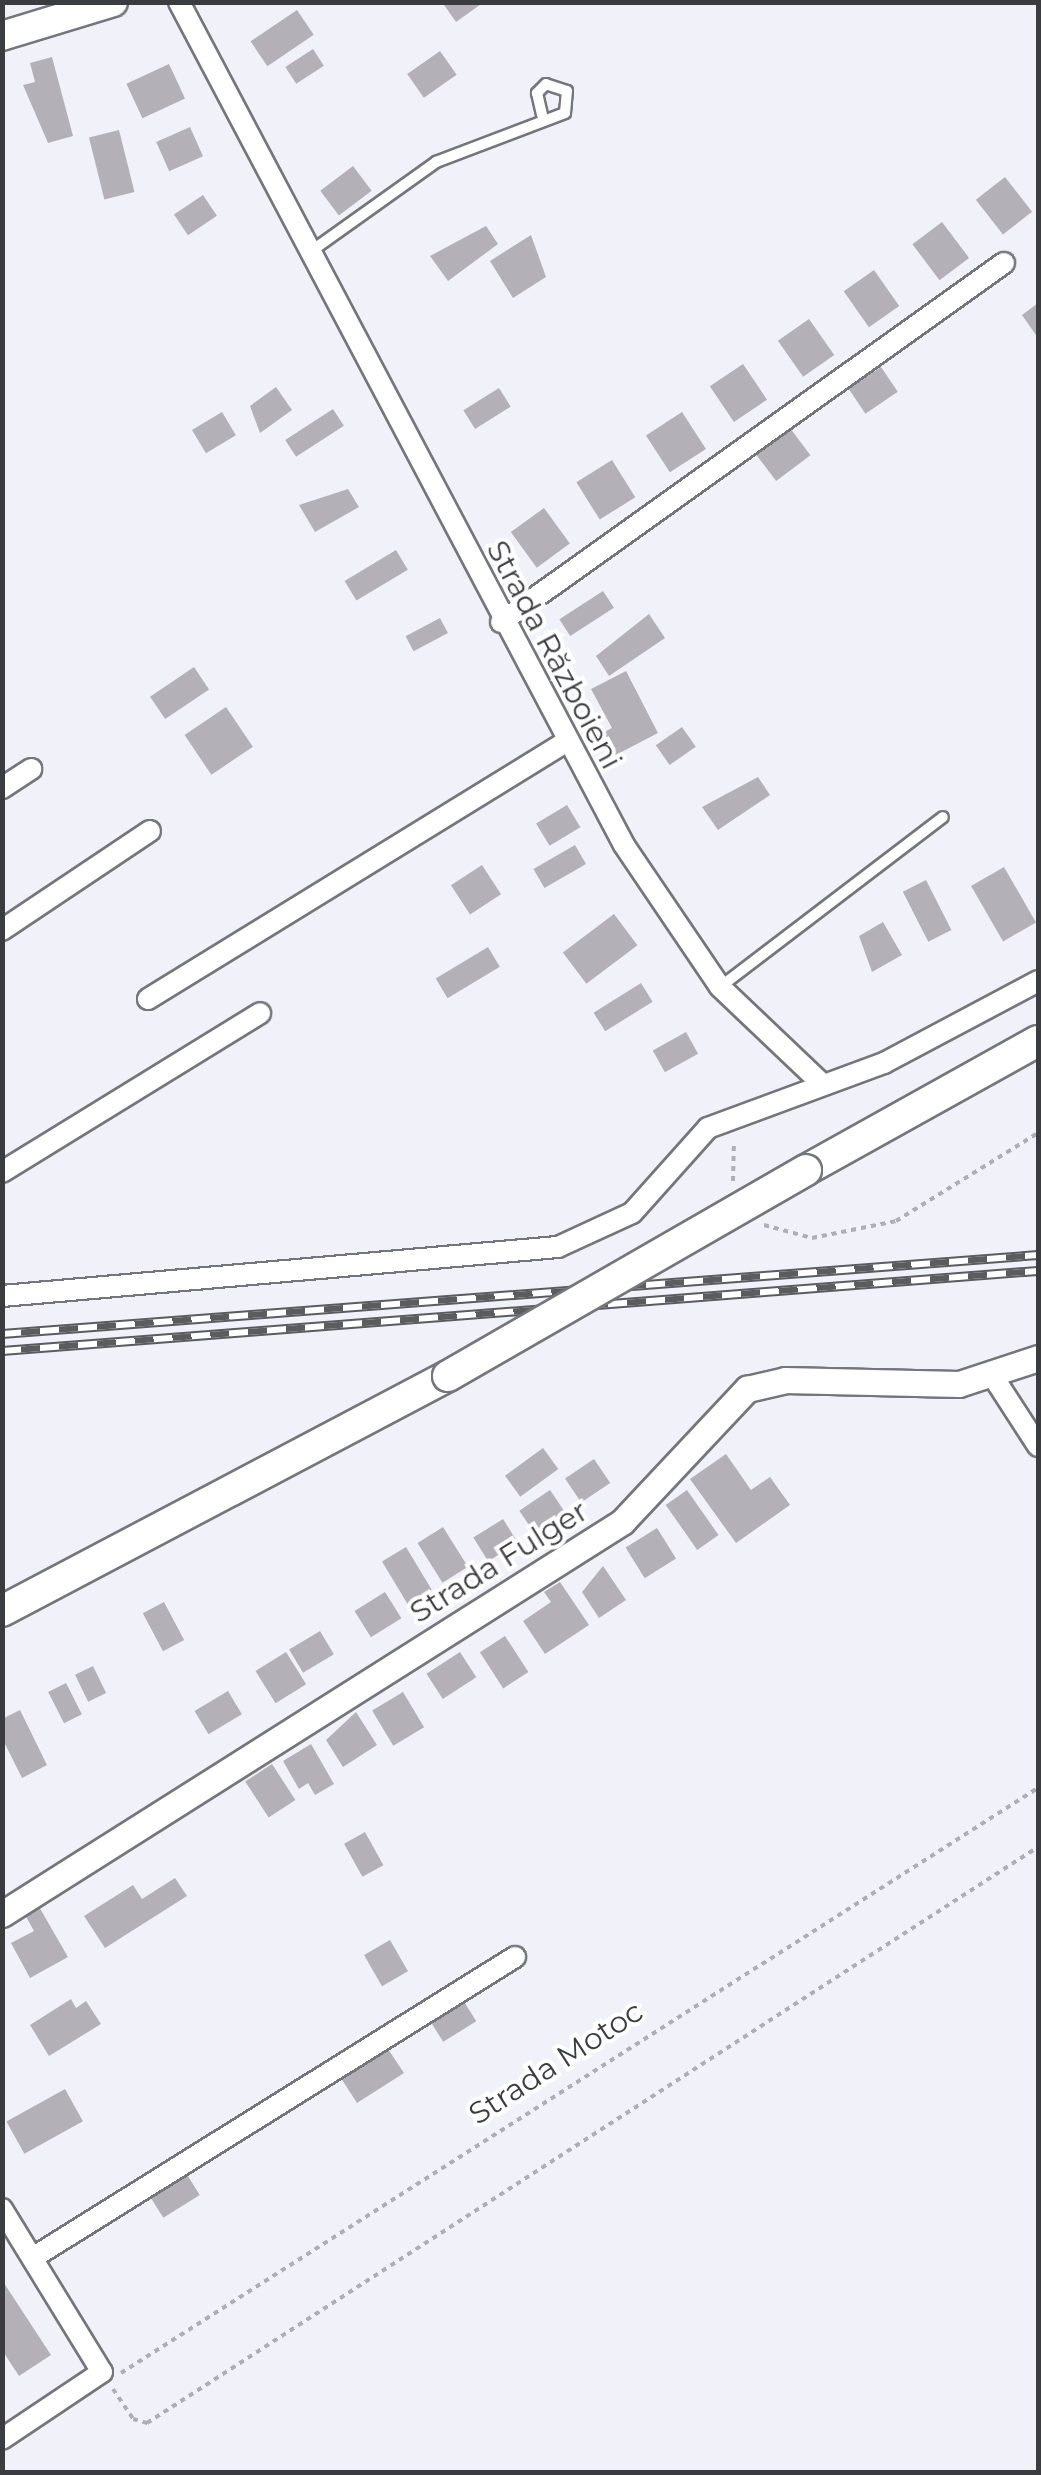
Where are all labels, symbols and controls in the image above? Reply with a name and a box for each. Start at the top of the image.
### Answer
street label: Strada Războieni [479,535,629,775]
street label: Strada Fulger [404,1493,594,1631]
street label: Strada Motoc [462,1993,650,2133]

